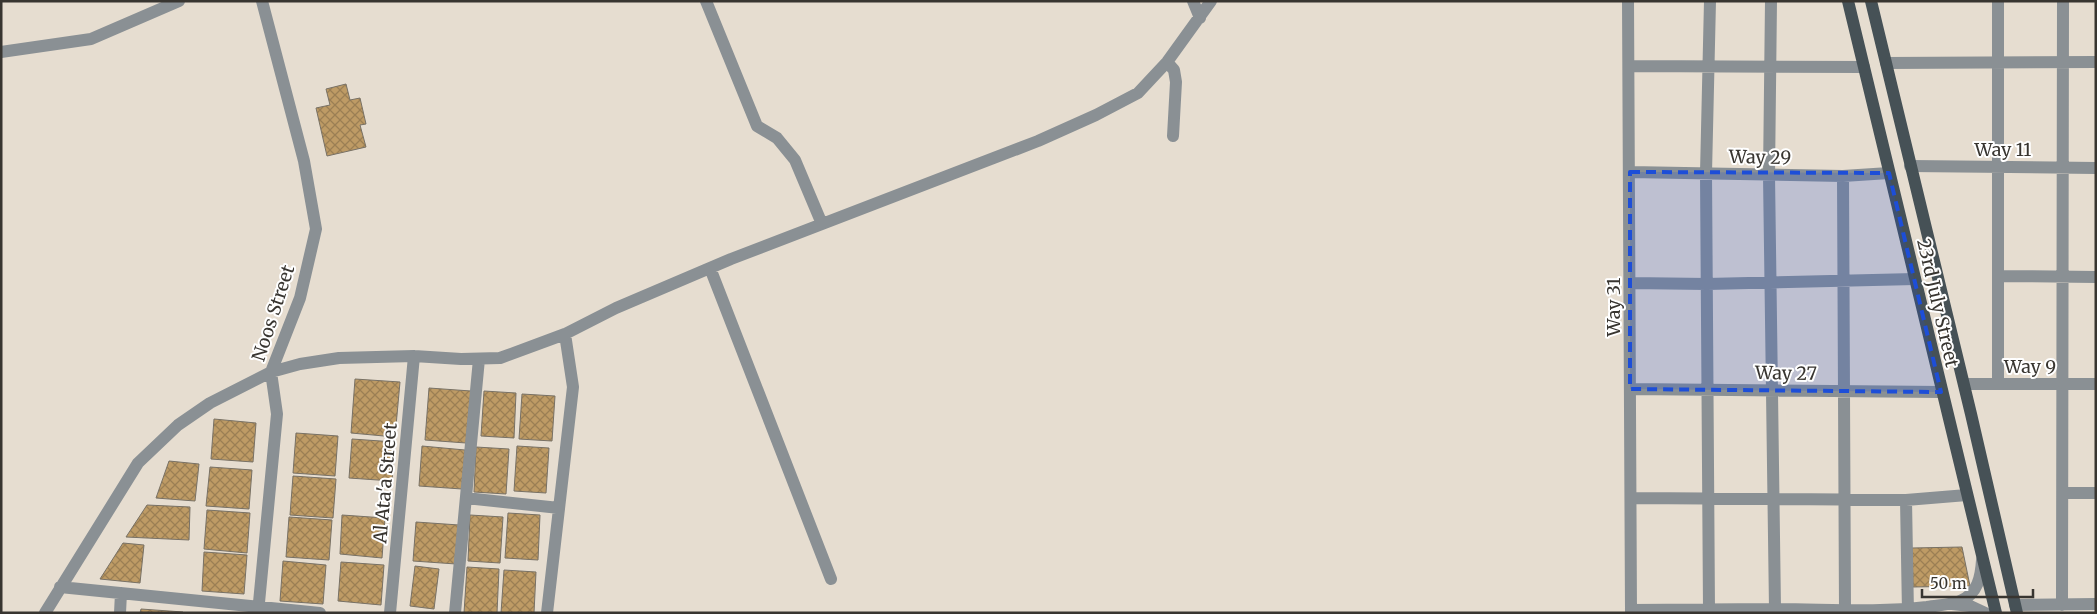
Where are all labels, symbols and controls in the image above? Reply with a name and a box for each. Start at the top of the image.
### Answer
street label: Way 11 [1973,138,2032,161]
street label: Way 29 [1728,145,1791,169]
street label: 23rd July Street [1912,236,1964,370]
street label: Noos Street [247,262,299,364]
street label: Way 31 [1602,278,1625,337]
street label: Way 9 [2003,355,2056,378]
street label: Way 27 [1754,361,1817,385]
street label: Al Ata'a Street [368,422,402,545]
scale bar [1922,566,2033,598]
text: 50 m [1930,574,1967,593]

